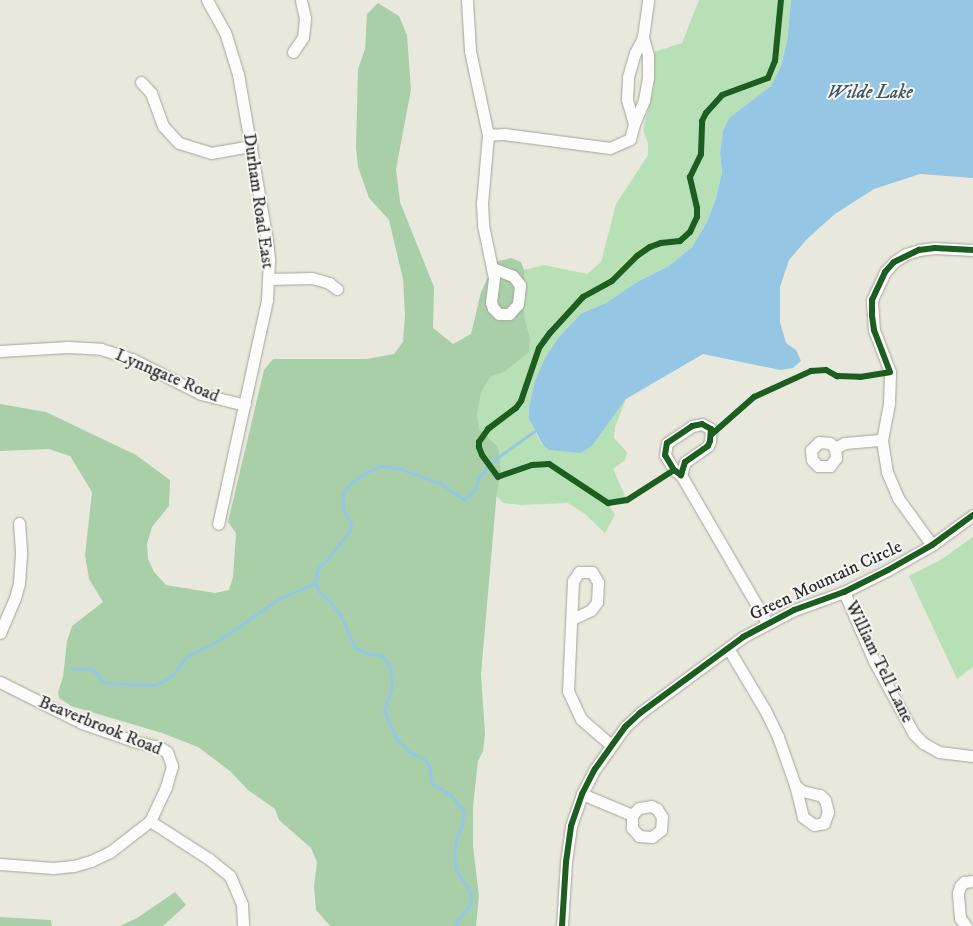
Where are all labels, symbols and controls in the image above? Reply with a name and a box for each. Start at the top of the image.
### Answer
water label: Wilde Lake [827,82,913,104]
street label: Durham Road East [238,132,278,270]
street label: Lynngate Road [112,344,222,408]
street label: Green Mountain Circle [746,536,906,626]
street label: William Tell Lane [840,598,918,726]
street label: Beaverbrook Road [35,691,165,761]

